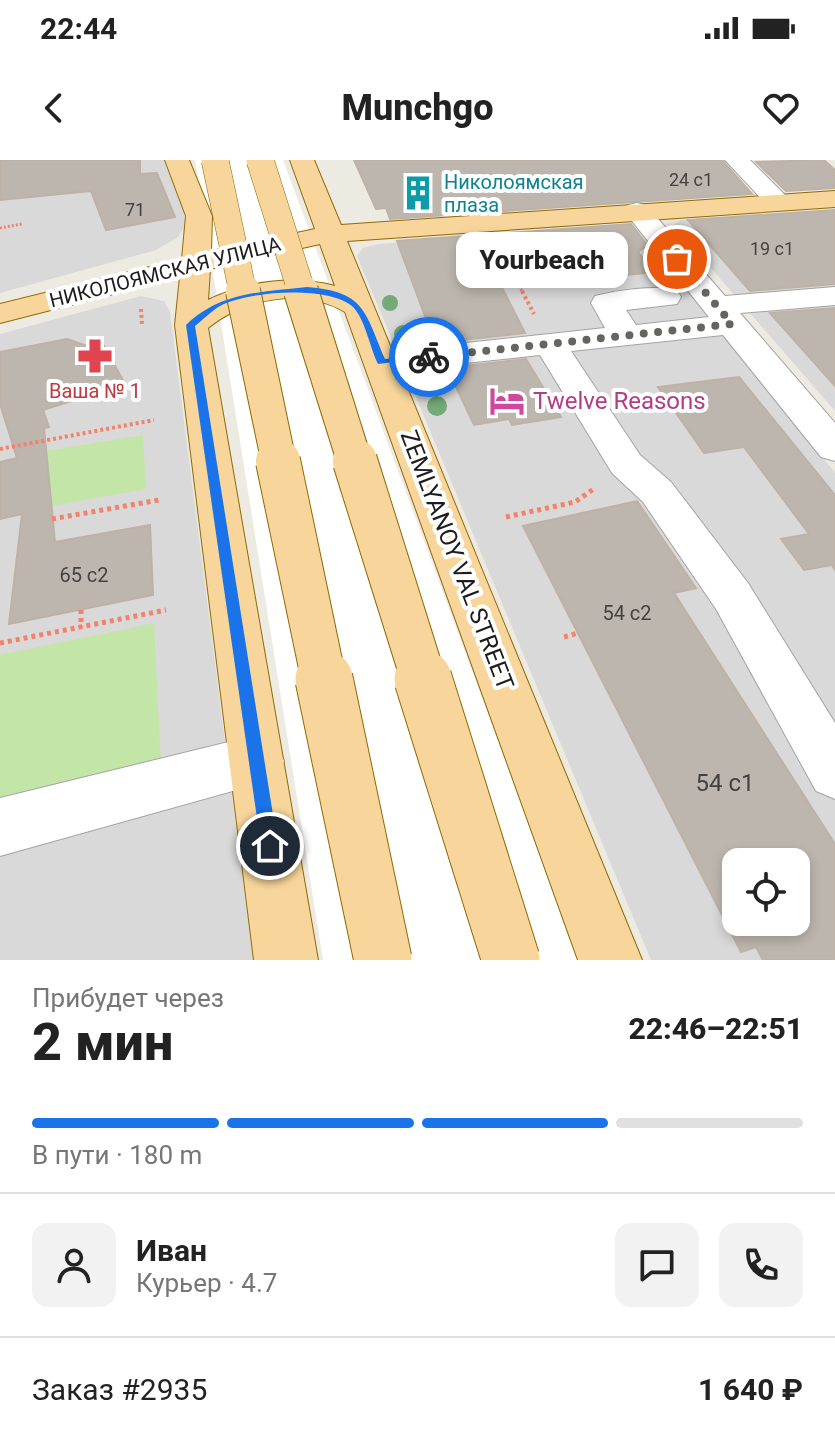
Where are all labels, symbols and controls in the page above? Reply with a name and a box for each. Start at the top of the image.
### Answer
text: 22:44 [40,11,117,46]
icon: back [32,86,76,130]
icon: heart [759,86,803,130]
text: Munchgo [342,87,493,129]
house number: 24 с1 [669,169,713,190]
place label: Николоямская плаза [444,170,584,217]
building icon: Николоямская плаза [399,174,437,212]
house number: 71 [125,199,145,220]
pin [643,225,711,293]
callout: Yourbeach [457,231,629,287]
street label: НИКОЛОЯМСКАЯ УЛИЦА [47,232,283,312]
icon: bag [655,237,699,281]
house number: 19 с1 [750,238,794,259]
text: Yourbeach [479,245,605,275]
courier [389,317,469,397]
icon: bike [407,335,451,379]
pharmacy icon: Ваша № 1 [76,337,114,375]
place label: Ваша № 1 [49,379,141,403]
hotel icon: Twelve Reasons [488,382,526,420]
place label: Twelve Reasons [533,387,706,415]
street label: ZEMLYANOY VAL STREET [395,426,519,694]
house number: 65 с2 [59,563,109,587]
house number: 54 с2 [602,601,652,625]
house number: 54 с1 [696,769,754,797]
pin [236,812,304,880]
icon: home [248,824,292,868]
map controls [722,848,810,936]
button: locate [722,848,810,936]
text: Прибудет через [32,983,224,1013]
text: 22:46–22:51 [628,1011,803,1046]
text: 2 мин [32,1012,173,1073]
text: В пути · 180 m [32,1140,202,1170]
button: person [32,1223,116,1307]
button: chat [615,1223,699,1307]
button: phone [719,1223,803,1307]
text: Иван [136,1233,207,1268]
text: Курьер · 4.7 [136,1268,277,1298]
text: Заказ #2935 [32,1372,207,1407]
text: 1 640 ₽ [698,1372,803,1407]

